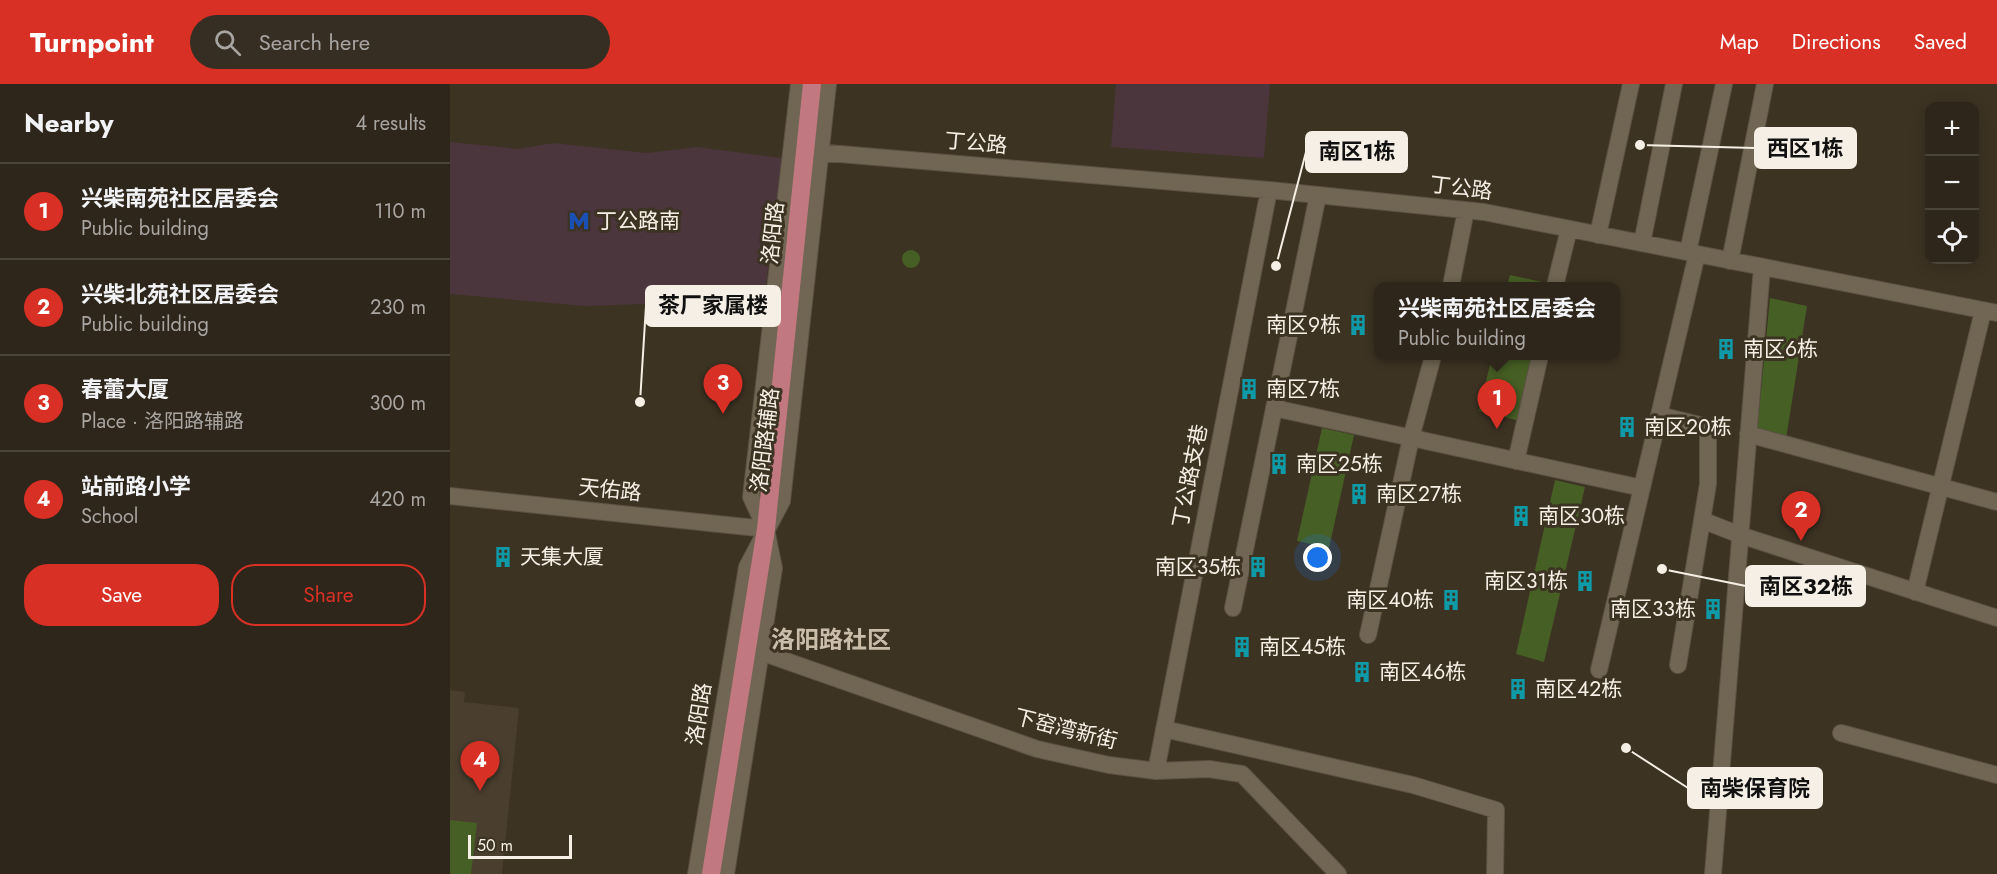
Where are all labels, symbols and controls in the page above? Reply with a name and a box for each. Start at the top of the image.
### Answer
search box [190,15,610,69]
text: Turnpoint [30,22,154,63]
icon: search [211,26,244,59]
text: Search here [259,26,370,58]
text: Map [1720,27,1759,57]
text: Directions [1792,27,1881,57]
text: Saved [1914,27,1967,57]
map controls [1925,102,1979,264]
button: + [1925,102,1979,156]
text: Nearby [24,104,113,142]
text: 4 results [355,109,426,138]
street label: 丁公路 [943,125,1009,161]
callout: 西区1栋 [1755,128,1856,168]
callout: 南区1栋 [1306,132,1407,172]
text: 西区1栋 [1766,132,1844,164]
text: 南区1栋 [1318,135,1396,167]
button: − [1925,156,1979,210]
street label: 丁公路 [1428,169,1494,207]
text: 兴柴南苑社区居委会 [81,182,279,214]
text: 1 [38,197,49,226]
text: 110 m [374,197,426,226]
street label: 洛阳路 [755,200,791,266]
place label: 丁公路南 [596,206,680,236]
metro station icon: 丁公路南 [567,209,591,233]
button: locate [1925,210,1979,264]
text: Public building [81,214,209,243]
text: 兴柴北苑社区居委会 [81,278,279,310]
popup [1374,282,1620,360]
callout: 茶厂家属楼 [646,286,780,326]
text: 茶厂家属楼 [658,289,768,321]
text: 兴柴南苑社区居委会 [1398,292,1596,324]
text: 2 [37,293,50,322]
text: 230 m [370,293,426,322]
text: Public building [81,310,209,339]
place label: 南区9栋 [1266,310,1341,340]
building icon: 南区9栋 [1346,313,1370,337]
text: Public building [1398,324,1526,353]
place label: 南区6栋 [1743,334,1818,364]
building icon: 南区6栋 [1714,337,1738,361]
pin: 3 [704,364,742,414]
text: 春蕾大厦 [81,373,169,405]
place label: 南区7栋 [1266,374,1340,404]
building icon: 南区7栋 [1237,377,1261,401]
pin: 1 [1478,380,1516,429]
street label: 洛阳路辅路 [744,386,786,494]
text: 3 [37,389,50,418]
text: 300 m [369,389,426,418]
text: Place · 洛阳路辅路 [81,407,244,436]
place label: 南区20栋 [1644,412,1732,442]
building icon: 南区20栋 [1615,415,1639,439]
street label: 丁公路支巷 [1165,422,1215,530]
place label: 南区25栋 [1296,449,1383,479]
building icon: 南区25栋 [1267,452,1291,476]
text: 站前路小学 [81,470,191,502]
street label: 天佑路 [577,472,643,508]
place label: 南区27栋 [1376,479,1462,509]
building icon: 南区27栋 [1347,482,1371,506]
text: 4 [37,485,50,514]
text: 420 m [369,485,426,514]
pin: 2 [1782,492,1820,541]
place label: 南区30栋 [1538,501,1625,531]
text: School [81,502,138,531]
building icon: 南区30栋 [1509,504,1533,528]
place label: 天集大厦 [520,542,604,572]
your location [1303,543,1332,572]
building icon: 天集大厦 [491,545,515,569]
place label: 南区35栋 [1155,552,1241,582]
building icon: 南区35栋 [1246,555,1270,579]
button: Save [24,564,219,626]
button: Share [231,564,426,626]
place label: 南区31栋 [1484,566,1568,596]
callout: 南区32栋 [1746,566,1865,606]
building icon: 南区31栋 [1573,569,1597,593]
text: 南区32栋 [1759,570,1853,602]
place label: 南区40栋 [1346,585,1434,615]
building icon: 南区40栋 [1439,588,1463,612]
place label: 南区33栋 [1610,594,1696,624]
building icon: 南区33栋 [1701,597,1725,621]
district label: 洛阳路社区 [771,622,891,657]
place label: 南区45栋 [1259,632,1346,662]
building icon: 南区45栋 [1230,635,1254,659]
place label: 南区46栋 [1379,657,1466,687]
building icon: 南区46栋 [1350,660,1374,684]
place label: 南区42栋 [1535,674,1622,704]
building icon: 南区42栋 [1506,677,1530,701]
street label: 洛阳路 [679,681,719,747]
street label: 下窑湾新街 [1011,702,1121,756]
pin: 4 [460,742,500,791]
callout: 南柴保育院 [1688,768,1822,808]
text: 南柴保育院 [1700,772,1810,804]
scale bar [468,832,572,860]
text: 50 m [477,834,513,857]

